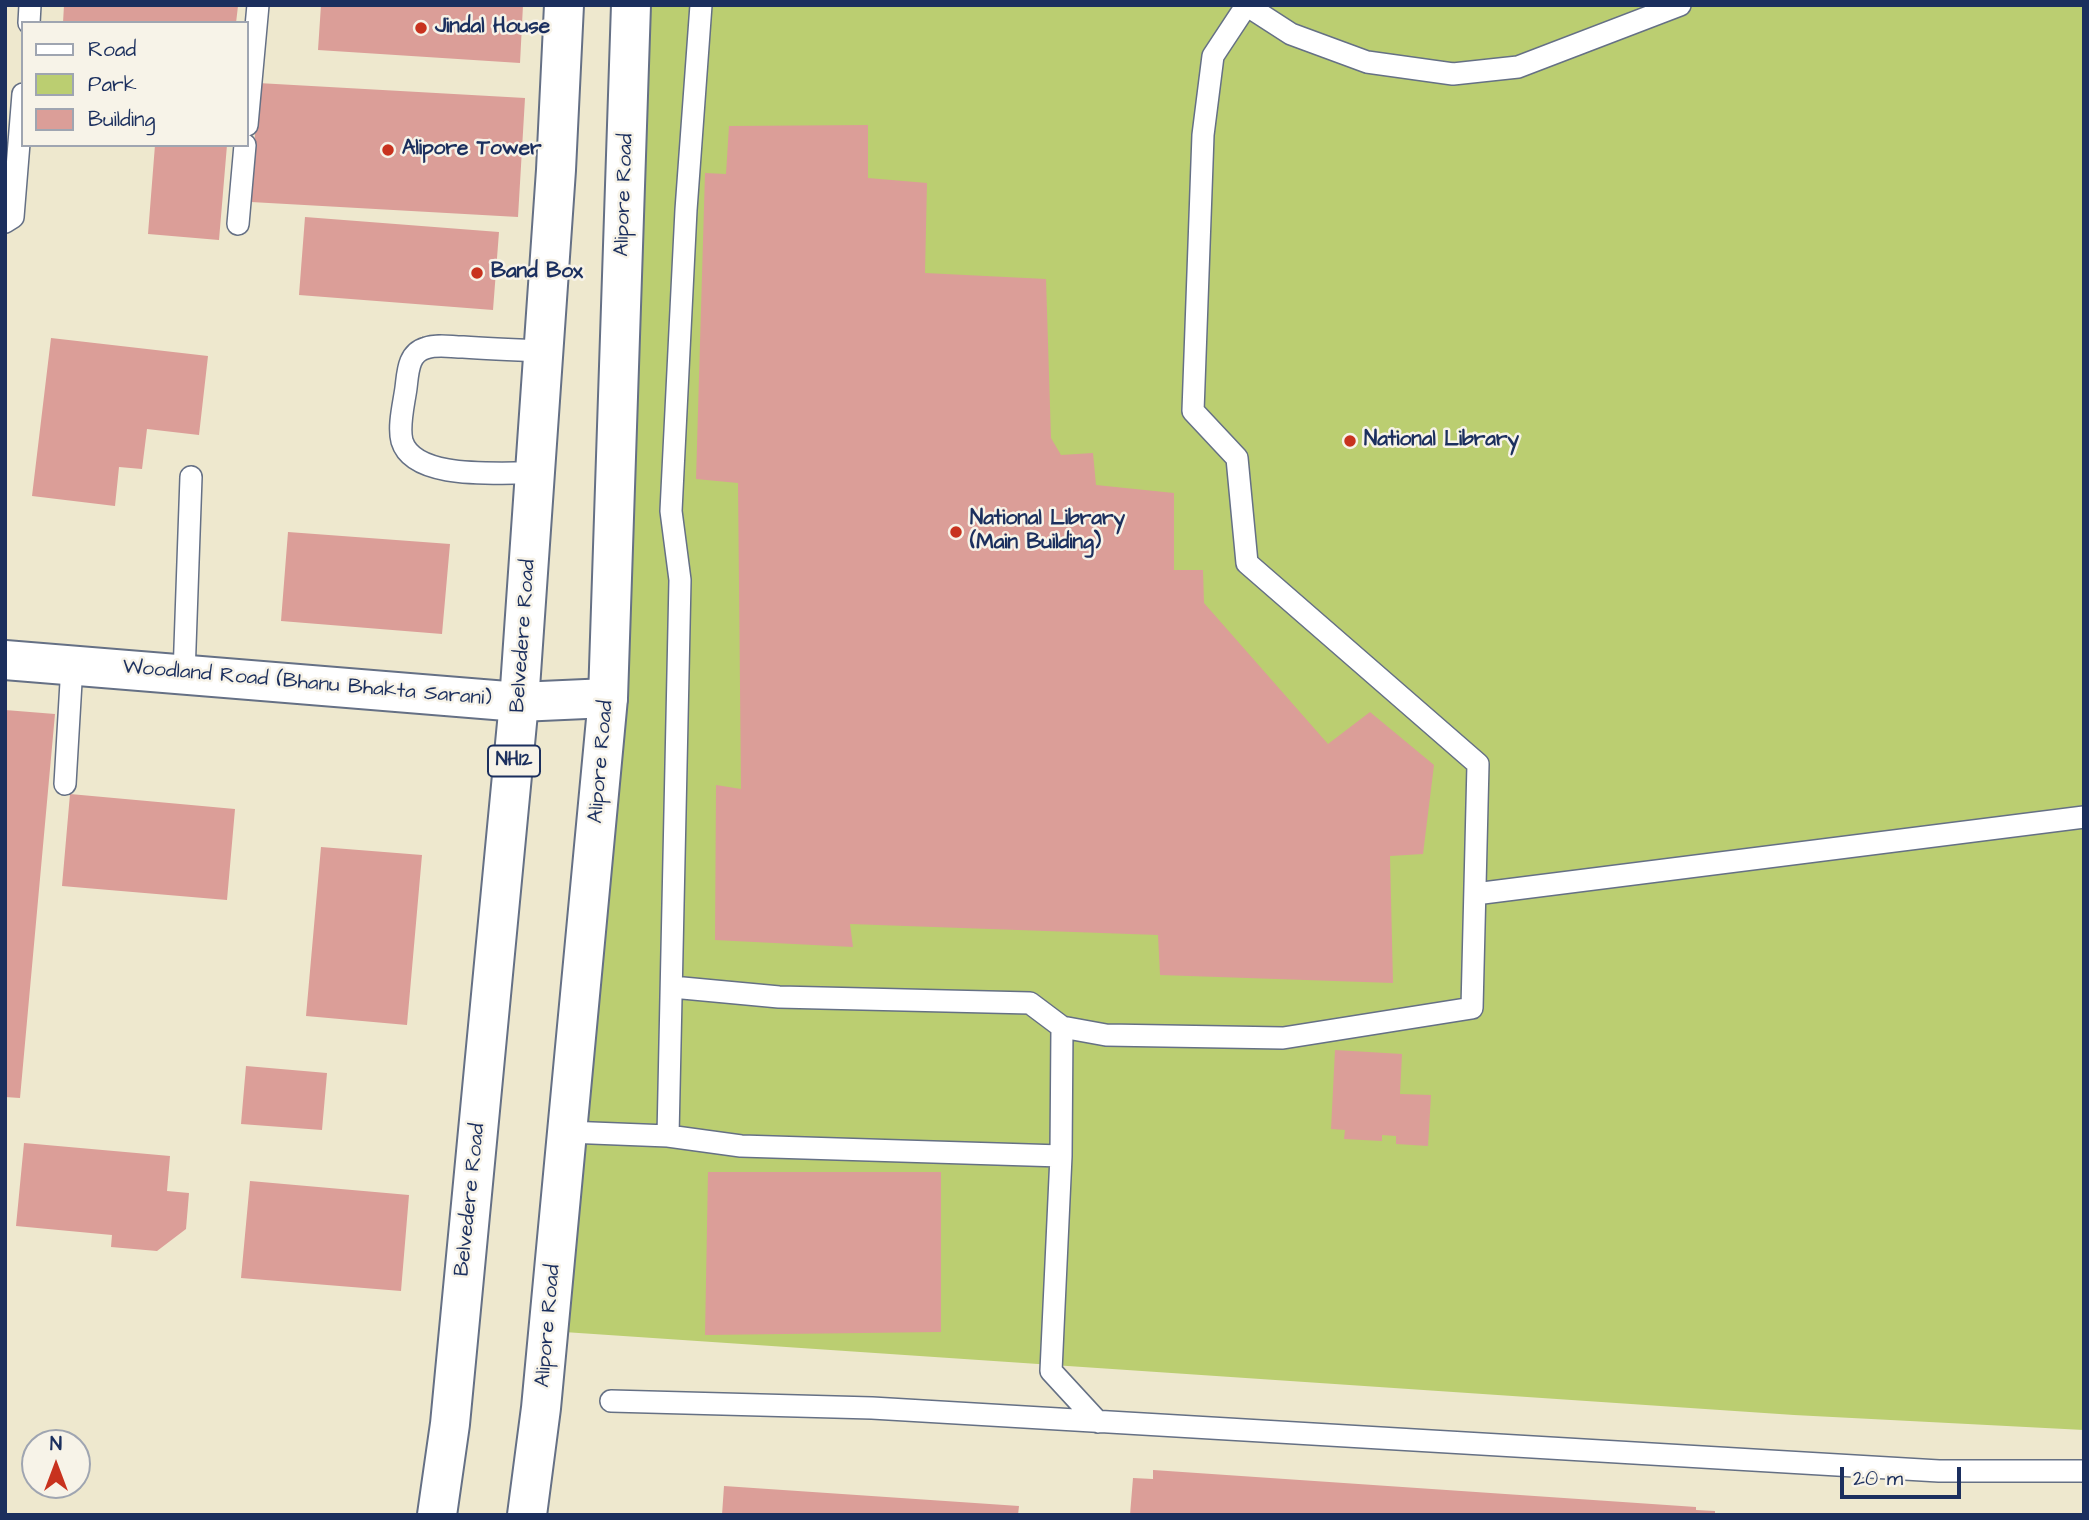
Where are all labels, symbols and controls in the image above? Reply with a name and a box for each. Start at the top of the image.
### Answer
place label: Jindal House [435,15,550,41]
marker: Jindal House [413,20,429,36]
legend [21,21,248,147]
text: Road [88,35,136,64]
text: Park [88,70,137,99]
text: Building [88,105,155,134]
street label: Alipore Road [610,133,640,257]
place label: Alipore Tower [402,137,542,163]
marker: Alipore Tower [380,142,396,158]
place label: Band Box [491,260,583,286]
marker: Band Box [469,265,485,281]
place label: National Library [1364,428,1519,454]
marker: National Library [1342,433,1358,449]
place label: National Library (Main Building) [970,507,1125,557]
marker: National Library (Main Building) [948,524,964,540]
street label: Belvedere Road [506,559,542,713]
street label: Woodland Road (Bhanu Bhakta Sarani) [121,655,493,713]
street label: Alipore Road [584,700,620,824]
road number: NH12 [488,746,540,776]
street label: Belvedere Road [450,1122,492,1278]
street label: Alipore Road [531,1264,567,1388]
north arrow [21,1429,91,1499]
text: N [50,1431,62,1458]
scale bar [1844,1454,1965,1498]
text: 20 m [1853,1464,1903,1493]

